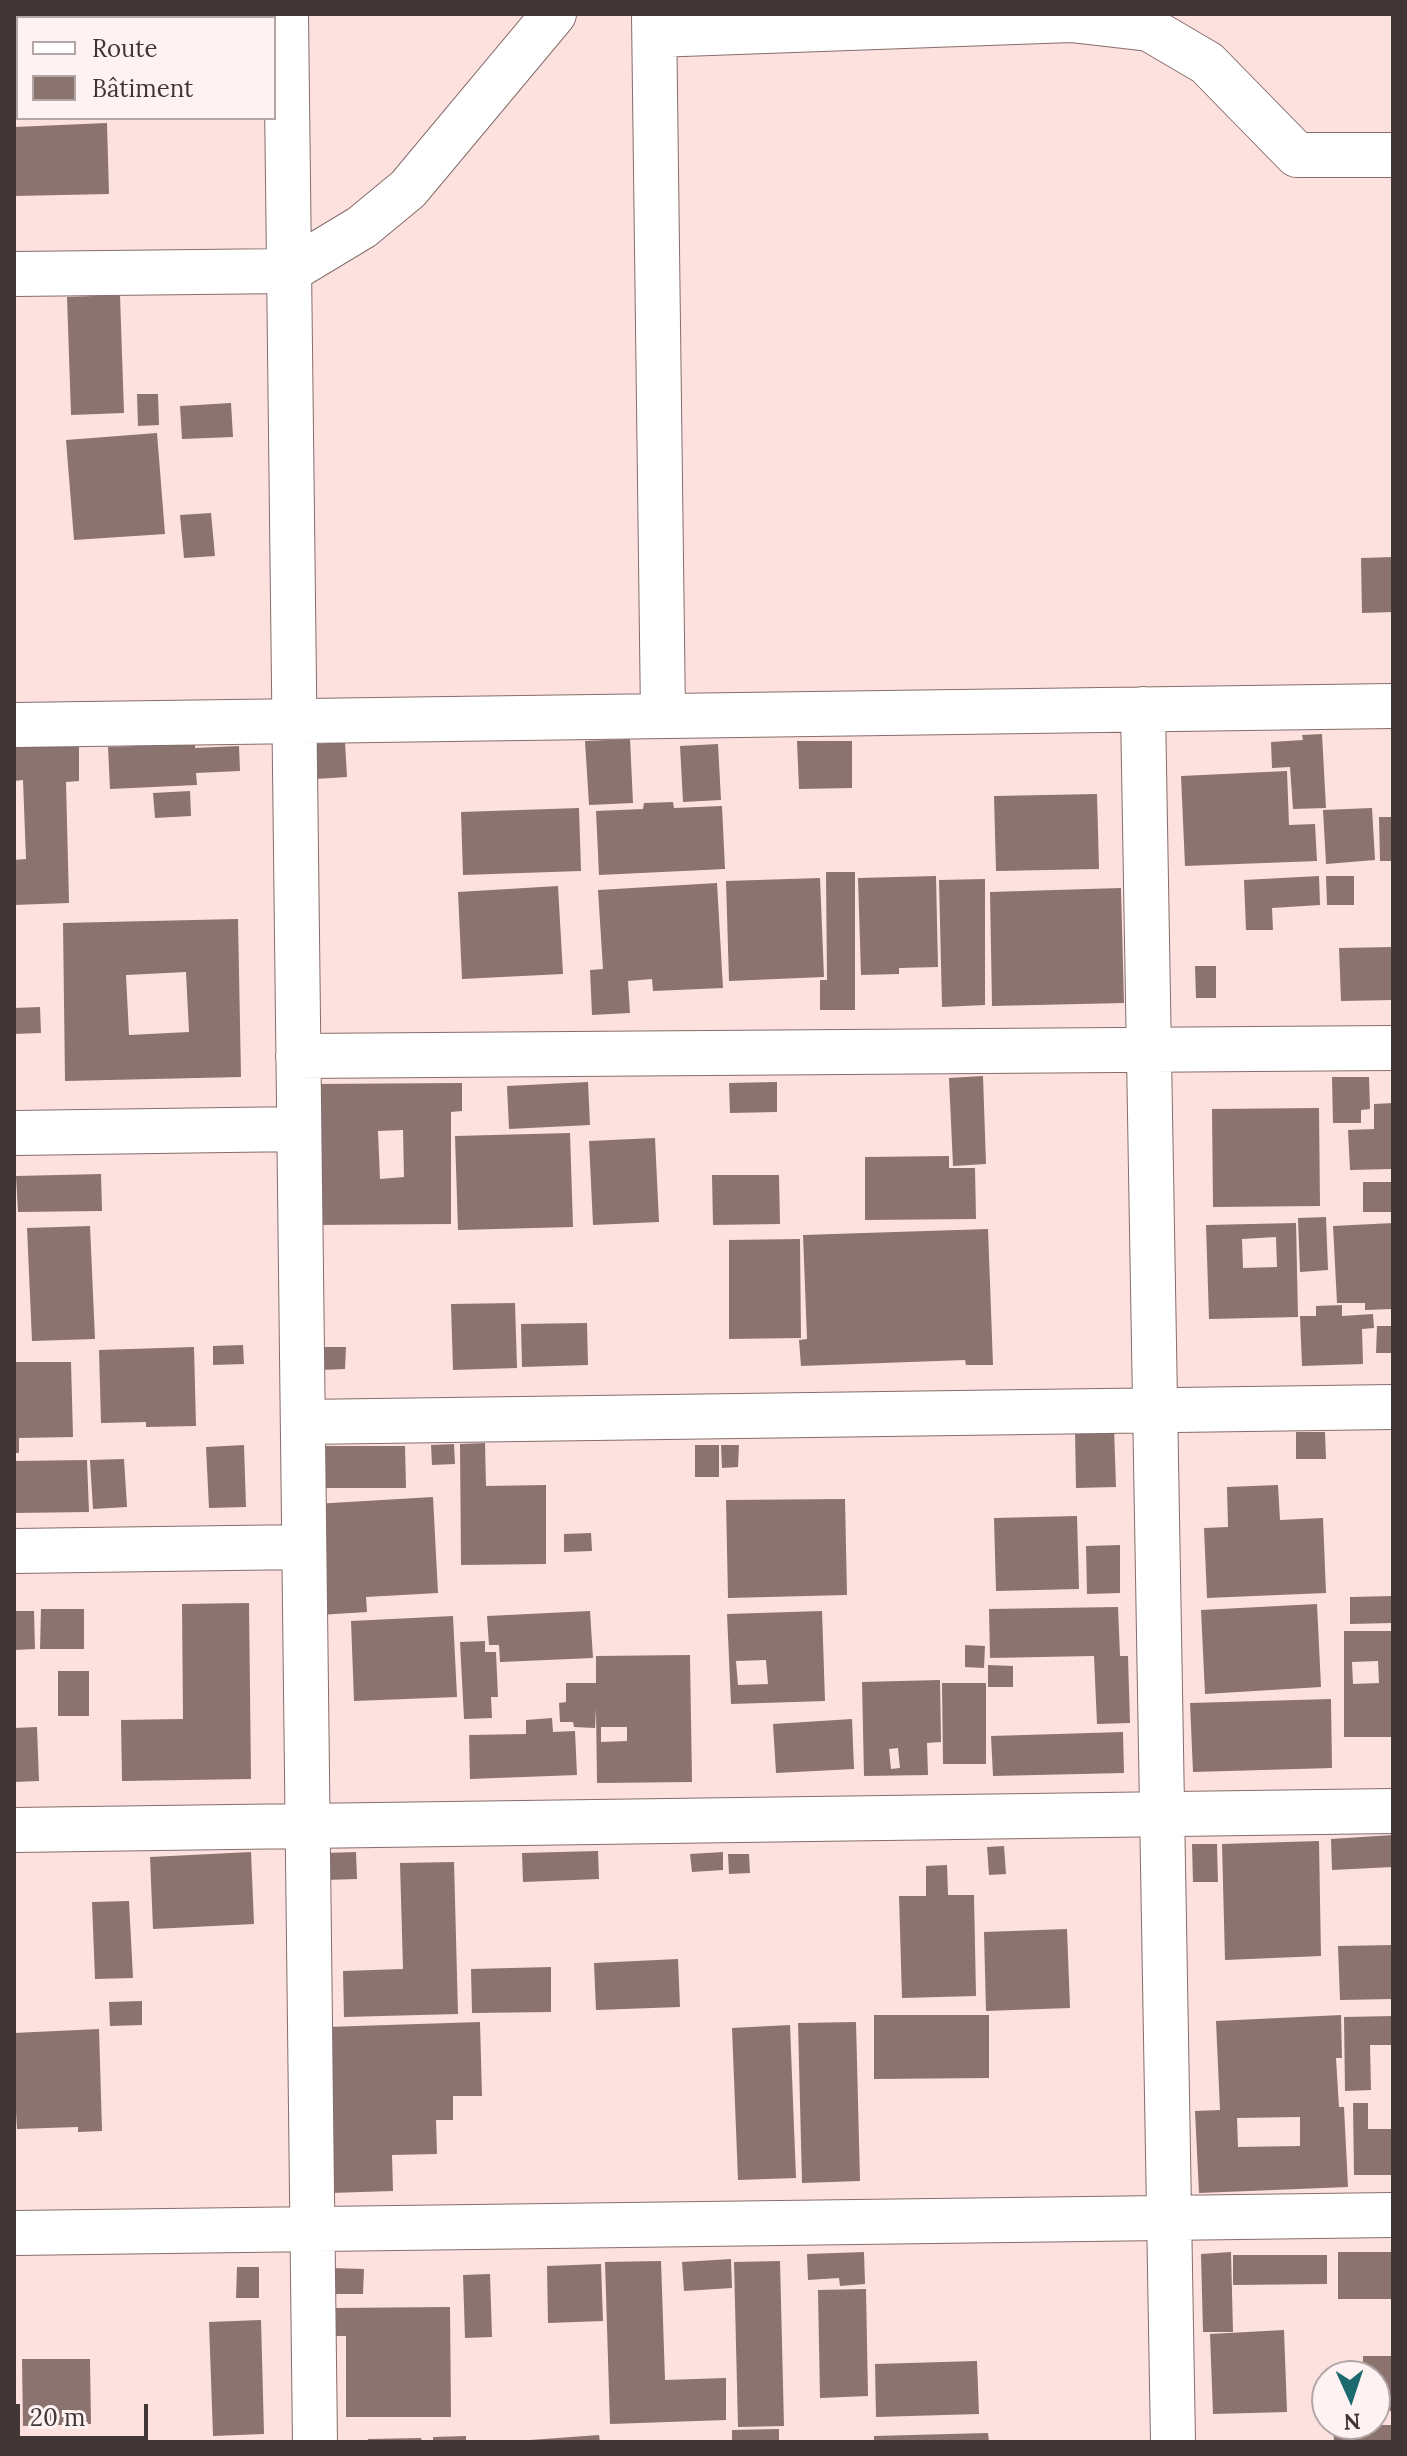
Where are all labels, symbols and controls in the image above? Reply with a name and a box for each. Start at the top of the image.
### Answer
legend [16,16,276,120]
text: Route [92,33,158,64]
text: Bâtiment [92,73,193,104]
north arrow [1311,2360,1391,2440]
scale bar [20,2388,152,2438]
text: 20 m [30,2402,86,2433]
text: N [1343,2408,1361,2436]

